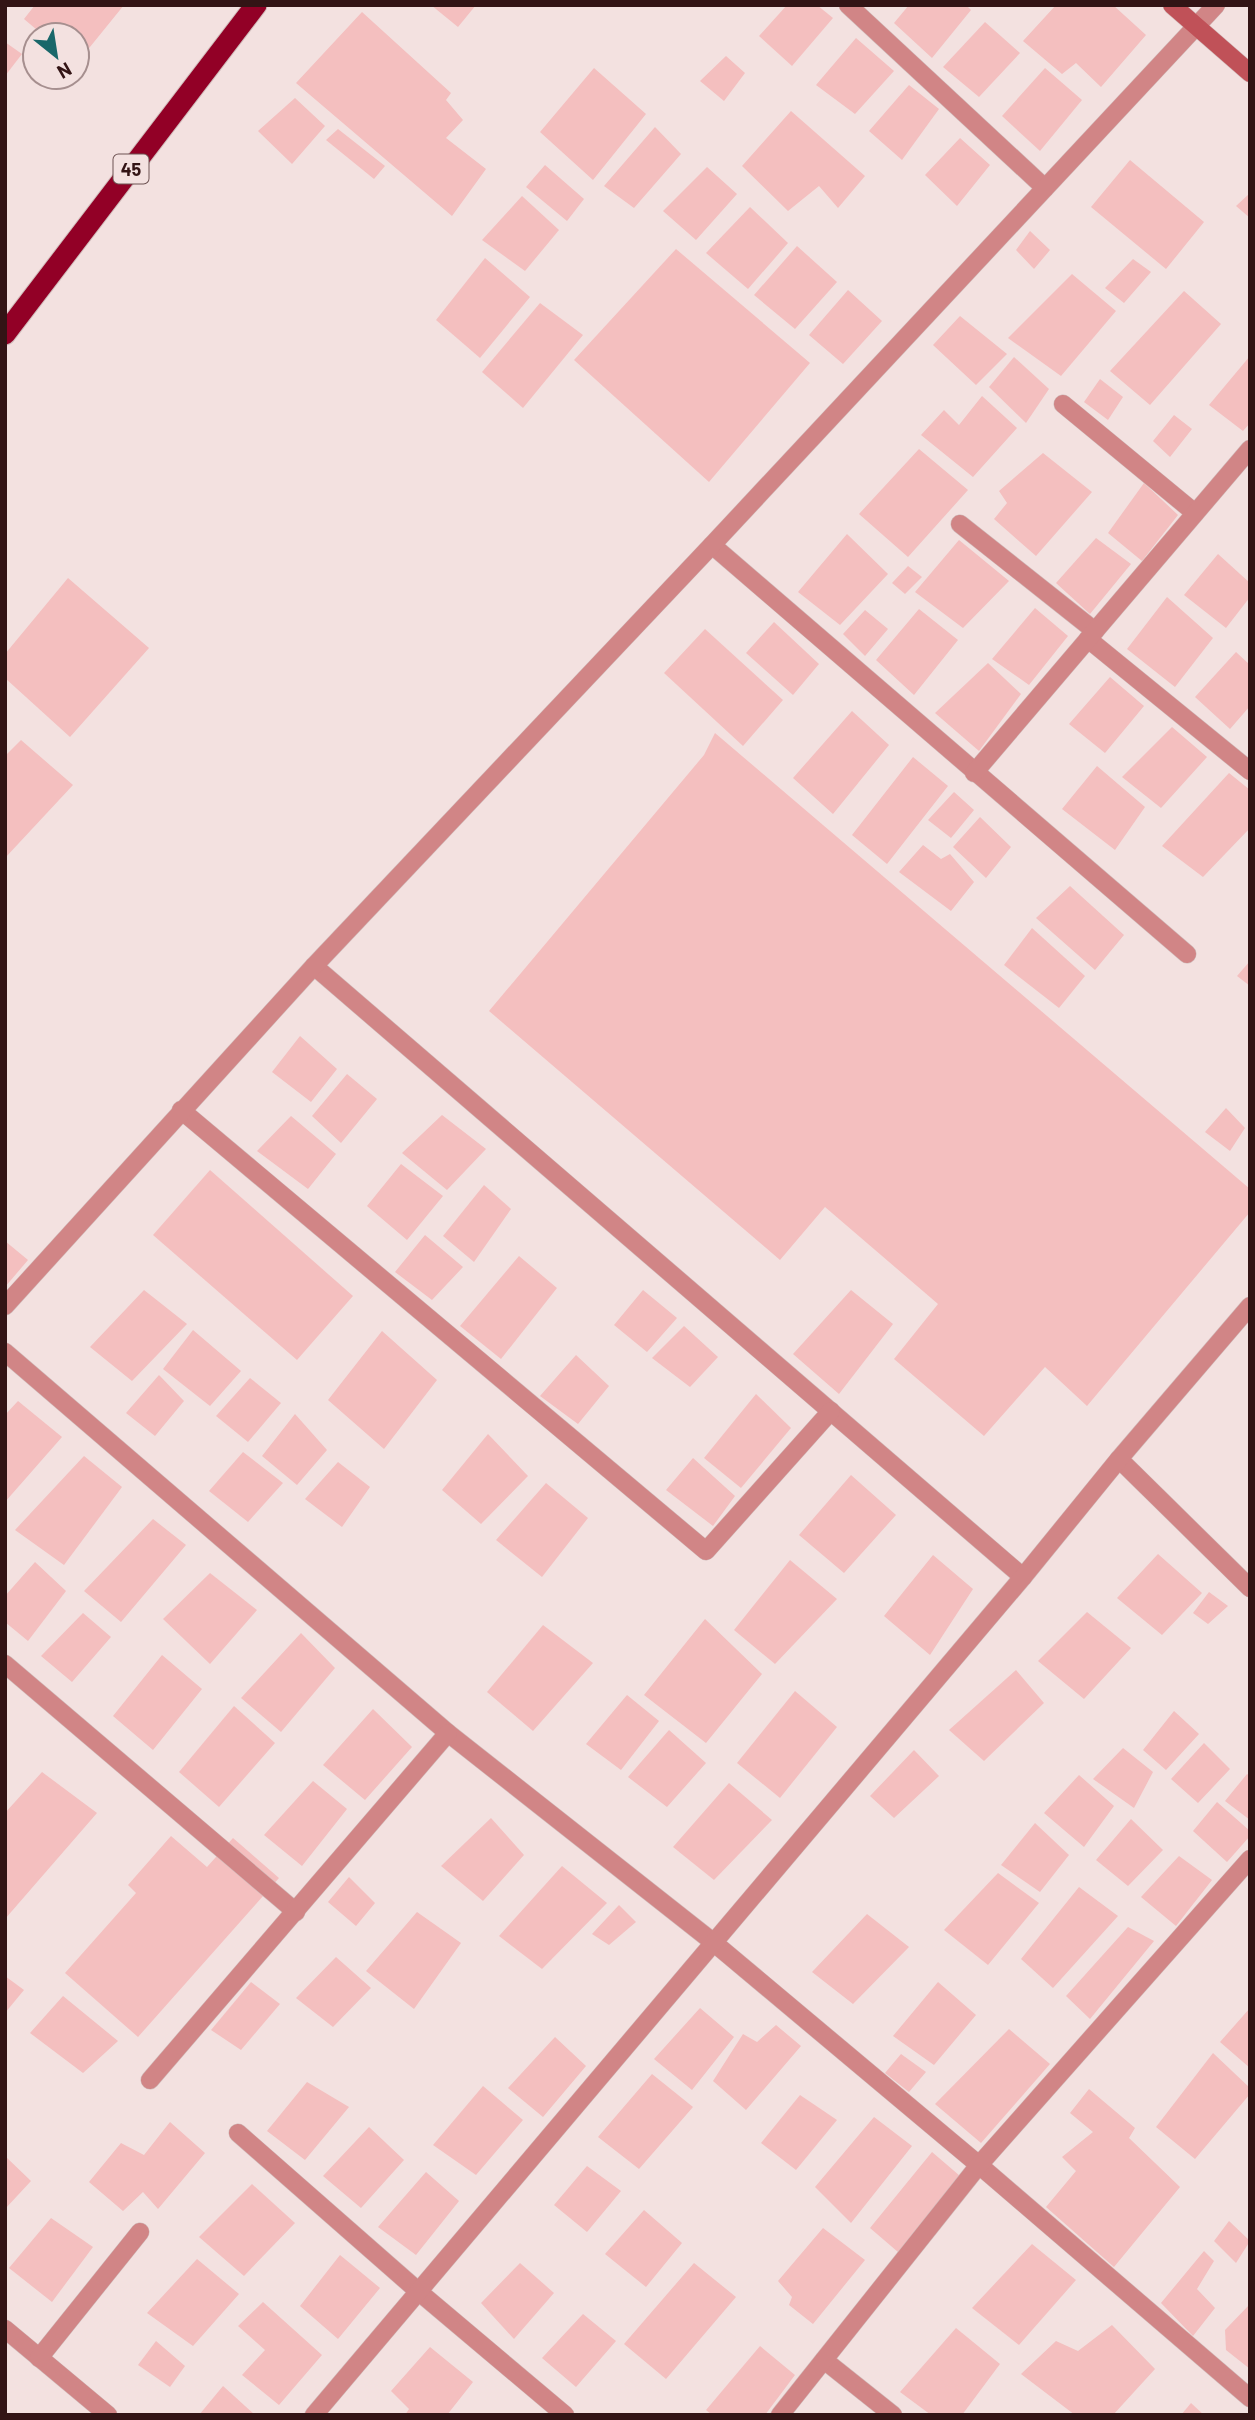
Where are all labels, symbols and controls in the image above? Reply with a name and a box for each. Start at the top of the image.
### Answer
north arrow [21,21,91,91]
text: N [54,58,76,84]
road number: 45 [114,154,148,184]

